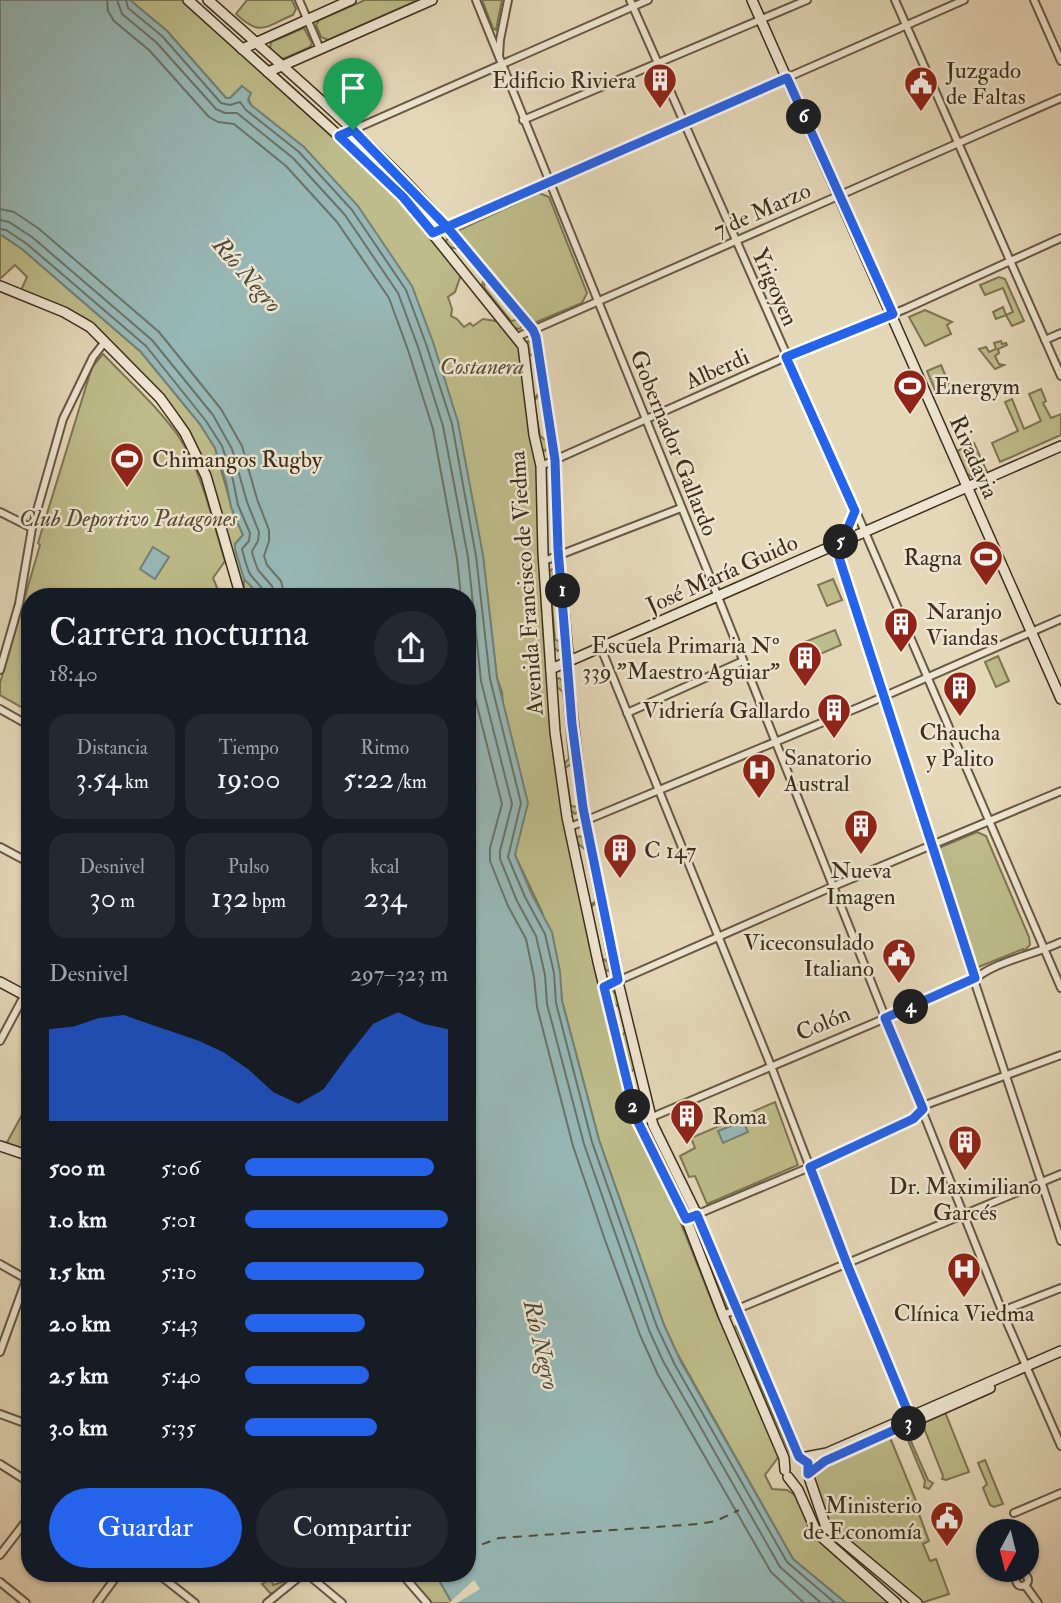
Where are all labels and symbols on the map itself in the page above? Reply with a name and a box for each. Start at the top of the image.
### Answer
place label: Juzgado de Faltas [945,56,1026,111]
pin [323,58,383,130]
building icon: Edificio Riviera [641,61,679,110]
public building icon: Juzgado de Faltas [902,64,940,113]
place label: Edificio Riviera [492,66,637,95]
pin: 6 [786,100,822,134]
street label: 7 de Marzo [709,176,815,244]
water label: Río Negro [205,230,289,320]
street label: Yrigoyen [745,244,805,331]
street label: Alberdi [680,342,754,396]
street label: Gobernador Gallardo [623,346,725,540]
park label: Costanera [440,352,525,381]
sports icon: Energym [891,367,929,416]
place label: Energym [934,372,1020,401]
street label: Rivadavia [943,411,1005,503]
sports icon: Chimangos Rugby [108,440,146,489]
place label: Chimangos Rugby [152,445,323,474]
street label: Avenida Francisco de Viedma [502,449,550,717]
park label: Club Deportivo Patagones [19,504,238,533]
pin: 5 [824,524,858,560]
street label: José María Guido [641,528,802,621]
sports icon: Ragna [967,538,1005,587]
place label: Ragna [903,543,963,572]
pin: 1 [546,574,580,608]
place label: Naranjo Viandas [926,597,1002,652]
building icon: Naranjo Viandas [882,605,920,654]
place label: Escuela Primaria Nº 339 "Maestro Aguiar" [582,631,780,686]
building icon: Escuela Primaria Nº 339 "Maestro Aguiar" [786,639,824,688]
building icon: Chaucha y Palito [941,669,979,718]
building icon: Vidriería Gallardo [815,691,853,740]
place label: Vidriería Gallardo [642,696,810,725]
place label: Chaucha y Palito [919,718,1001,773]
place label: Sanatorio Austral [783,743,872,798]
hospital icon: Sanatorio Austral [740,751,778,800]
building icon: Nueva Imagen [842,807,880,856]
building icon: C 147 [601,831,639,880]
place label: C 147 [644,836,697,865]
place label: Nueva Imagen [826,856,896,911]
place label: Viceconsulado Italiano [743,928,874,983]
public building icon: Viceconsulado Italiano [880,936,918,985]
pin: 4 [894,990,928,1024]
street label: Colón [791,999,855,1047]
pin: 2 [616,1090,650,1124]
building icon: Roma [668,1097,706,1146]
place label: Roma [712,1102,767,1131]
building icon: Dr. Maximiliano Garcés [946,1123,984,1172]
place label: Dr. Maximiliano Garcés [889,1172,1041,1227]
hospital icon: Clínica Viedma [945,1250,983,1299]
water label: Río Negro [515,1296,566,1393]
place label: Clínica Viedma [894,1299,1035,1328]
pin: 3 [892,1406,926,1442]
place label: Ministerio de Economía [803,1491,923,1546]
public building icon: Ministerio de Economía [928,1499,966,1548]
north arrow [976,1519,1040,1582]

